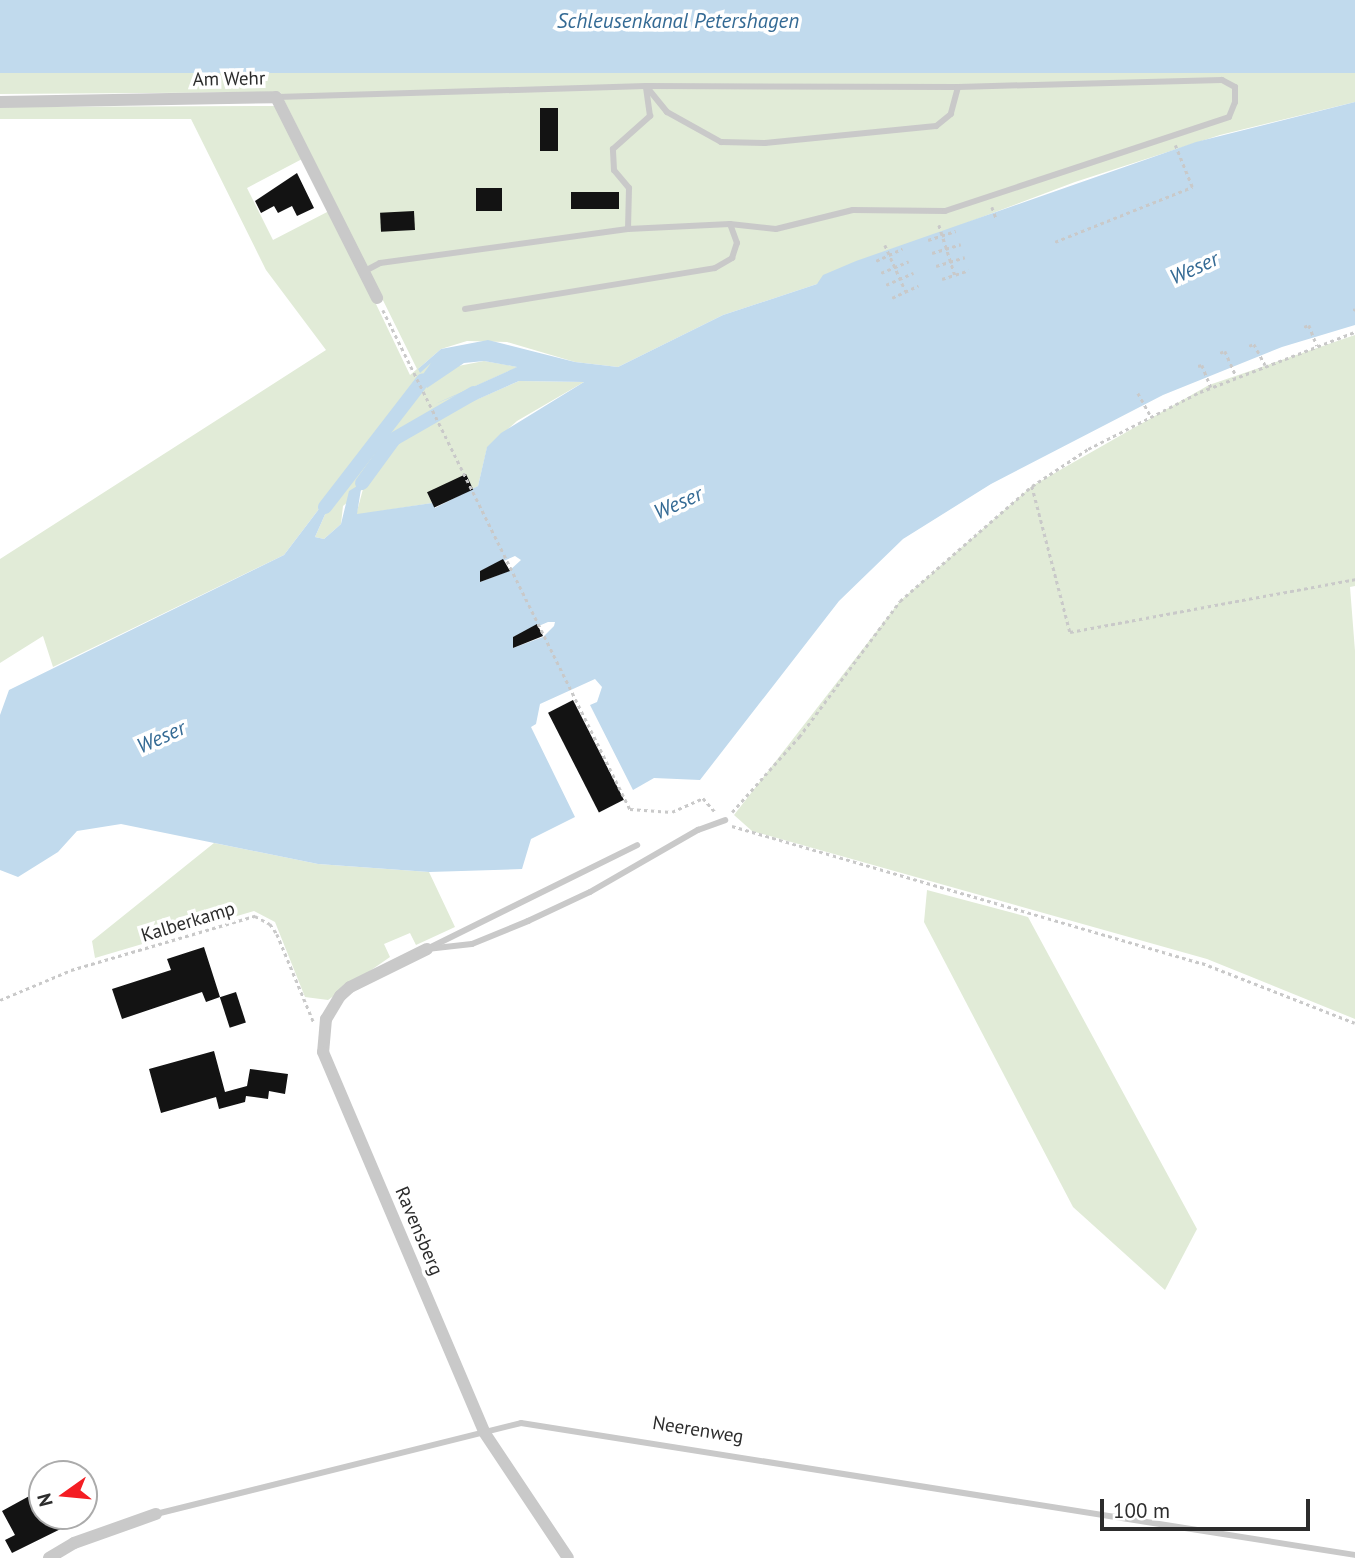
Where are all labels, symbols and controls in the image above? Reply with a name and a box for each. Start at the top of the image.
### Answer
water label: Schleusenkanal Petershagen [557,8,799,34]
street label: Am Wehr [192,67,266,91]
water label: Weser [1166,246,1222,290]
water label: Weser [650,481,706,525]
water label: Weser [133,715,189,759]
street label: Kalberkamp [138,897,238,947]
street label: Ravensberg [390,1183,448,1279]
street label: Neerenweg [651,1412,745,1448]
north arrow [28,1460,98,1530]
scale bar [1103,1484,1313,1528]
text: N [31,1491,58,1509]
text: 100 m [1113,1497,1170,1524]

